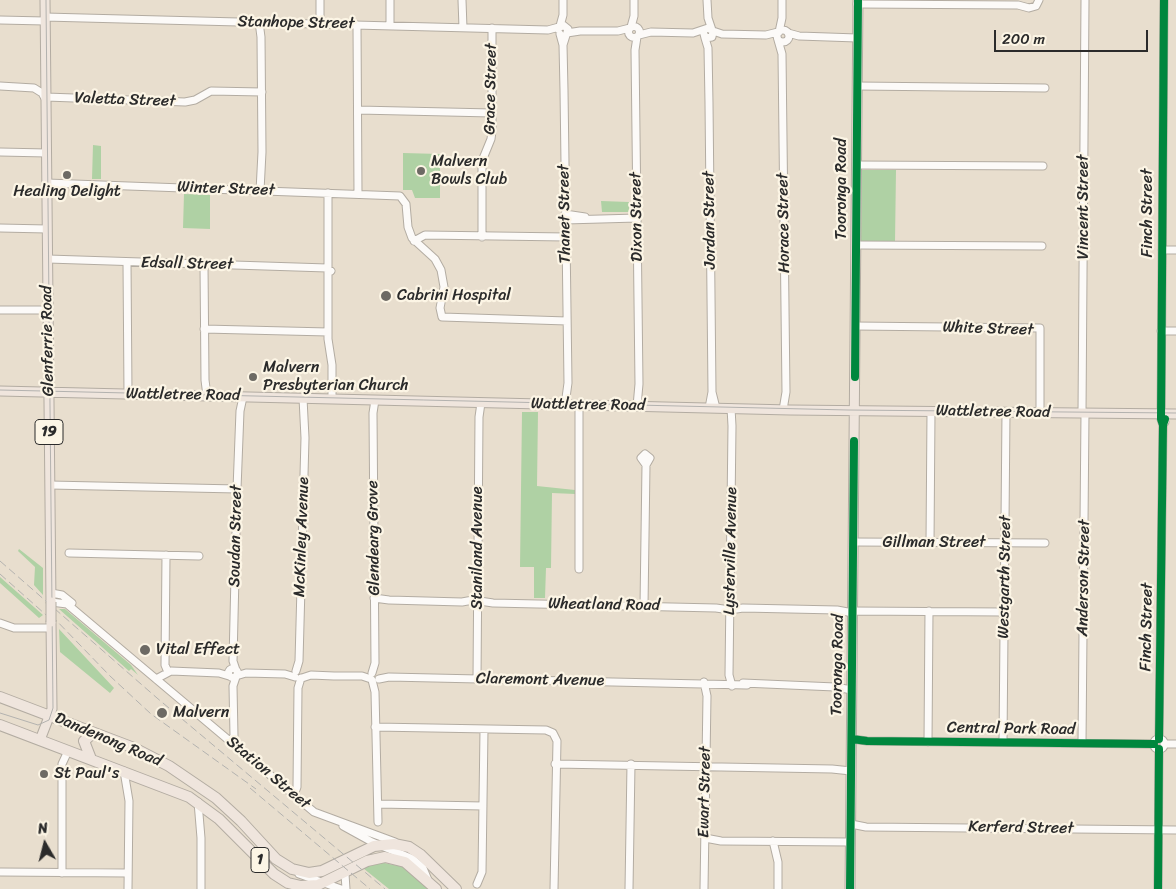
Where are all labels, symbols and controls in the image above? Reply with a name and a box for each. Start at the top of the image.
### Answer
street label: Stanhope Street [237,12,355,34]
scale bar [996,20,1150,52]
text: 200 m [1002,26,1045,52]
street label: Grace Street [481,43,501,135]
street label: Valetta Street [74,89,176,111]
street label: Tooronga Road [832,138,852,240]
place label: Malvern Bowls Club [431,152,507,190]
street label: Vincent Street [1074,154,1094,260]
street label: Thanet Street [555,164,575,264]
marker: Malvern Bowls Club [415,165,427,177]
marker: Healing Delight [61,169,73,181]
street label: Finch Street [1138,169,1158,257]
street label: Jordan Street [700,171,720,269]
street label: Dixon Street [627,172,647,262]
street label: Horace Street [774,173,794,273]
street label: Winter Street [177,178,275,200]
place label: Healing Delight [13,182,121,202]
street label: Edsall Street [141,254,233,274]
street label: Glenferrie Road [37,285,59,397]
place label: Cabrini Hospital [397,286,511,306]
marker: Cabrini Hospital [379,289,393,303]
street label: White Street [942,318,1034,340]
place label: Malvern Presbyterian Church [263,358,409,396]
marker: Malvern Presbyterian Church [247,371,259,383]
street label: Wattletree Road [126,384,240,406]
street label: Wattletree Road [531,394,645,416]
street label: Wattletree Road [936,401,1050,423]
road number: 19 [35,420,63,444]
street label: McKinley Avenue [290,477,314,597]
street label: Glendearg Grove [363,480,385,596]
street label: Soudan Street [226,485,246,587]
street label: Staniland Avenue [468,487,488,609]
street label: Lysterville Avenue [720,487,742,615]
street label: Westgarth Street [994,515,1016,639]
street label: Anderson Street [1073,519,1095,637]
street label: Gillman Street [882,533,986,553]
street label: Finch Street [1137,582,1157,672]
street label: Wheatland Road [548,594,660,616]
street label: Tooronga Road [828,614,848,716]
place label: Vital Effect [156,640,240,660]
marker: Vital Effect [138,643,152,657]
street label: Claremont Avenue [476,669,604,691]
place label: Malvern [173,703,229,723]
marker: Malvern [155,706,169,720]
street label: Dandenong Road [51,709,165,771]
street label: Central Park Road [947,718,1075,740]
street label: Station Street [222,732,314,814]
street label: Ewart Street [695,746,715,838]
place label: St Paul's [54,764,119,784]
marker: St Paul's [38,768,50,780]
text: N [36,816,49,842]
street label: Kerferd Street [968,817,1074,839]
north arrow [20,819,70,869]
road number: 1 [251,848,269,872]

